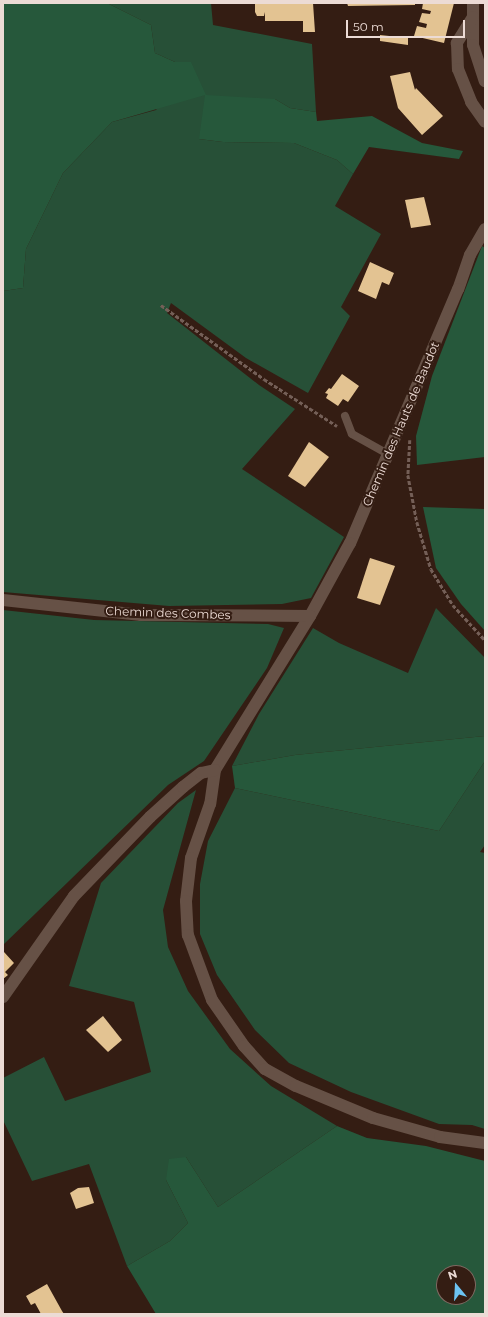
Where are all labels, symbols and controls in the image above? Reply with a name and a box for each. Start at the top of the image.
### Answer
scale bar [348,12,467,38]
text: 50 m [353,19,384,34]
street label: Chemin des Hauts de Baudot [360,339,442,509]
street label: Chemin des Combes [105,604,231,622]
north arrow [436,1265,476,1305]
text: N [446,1267,459,1283]

